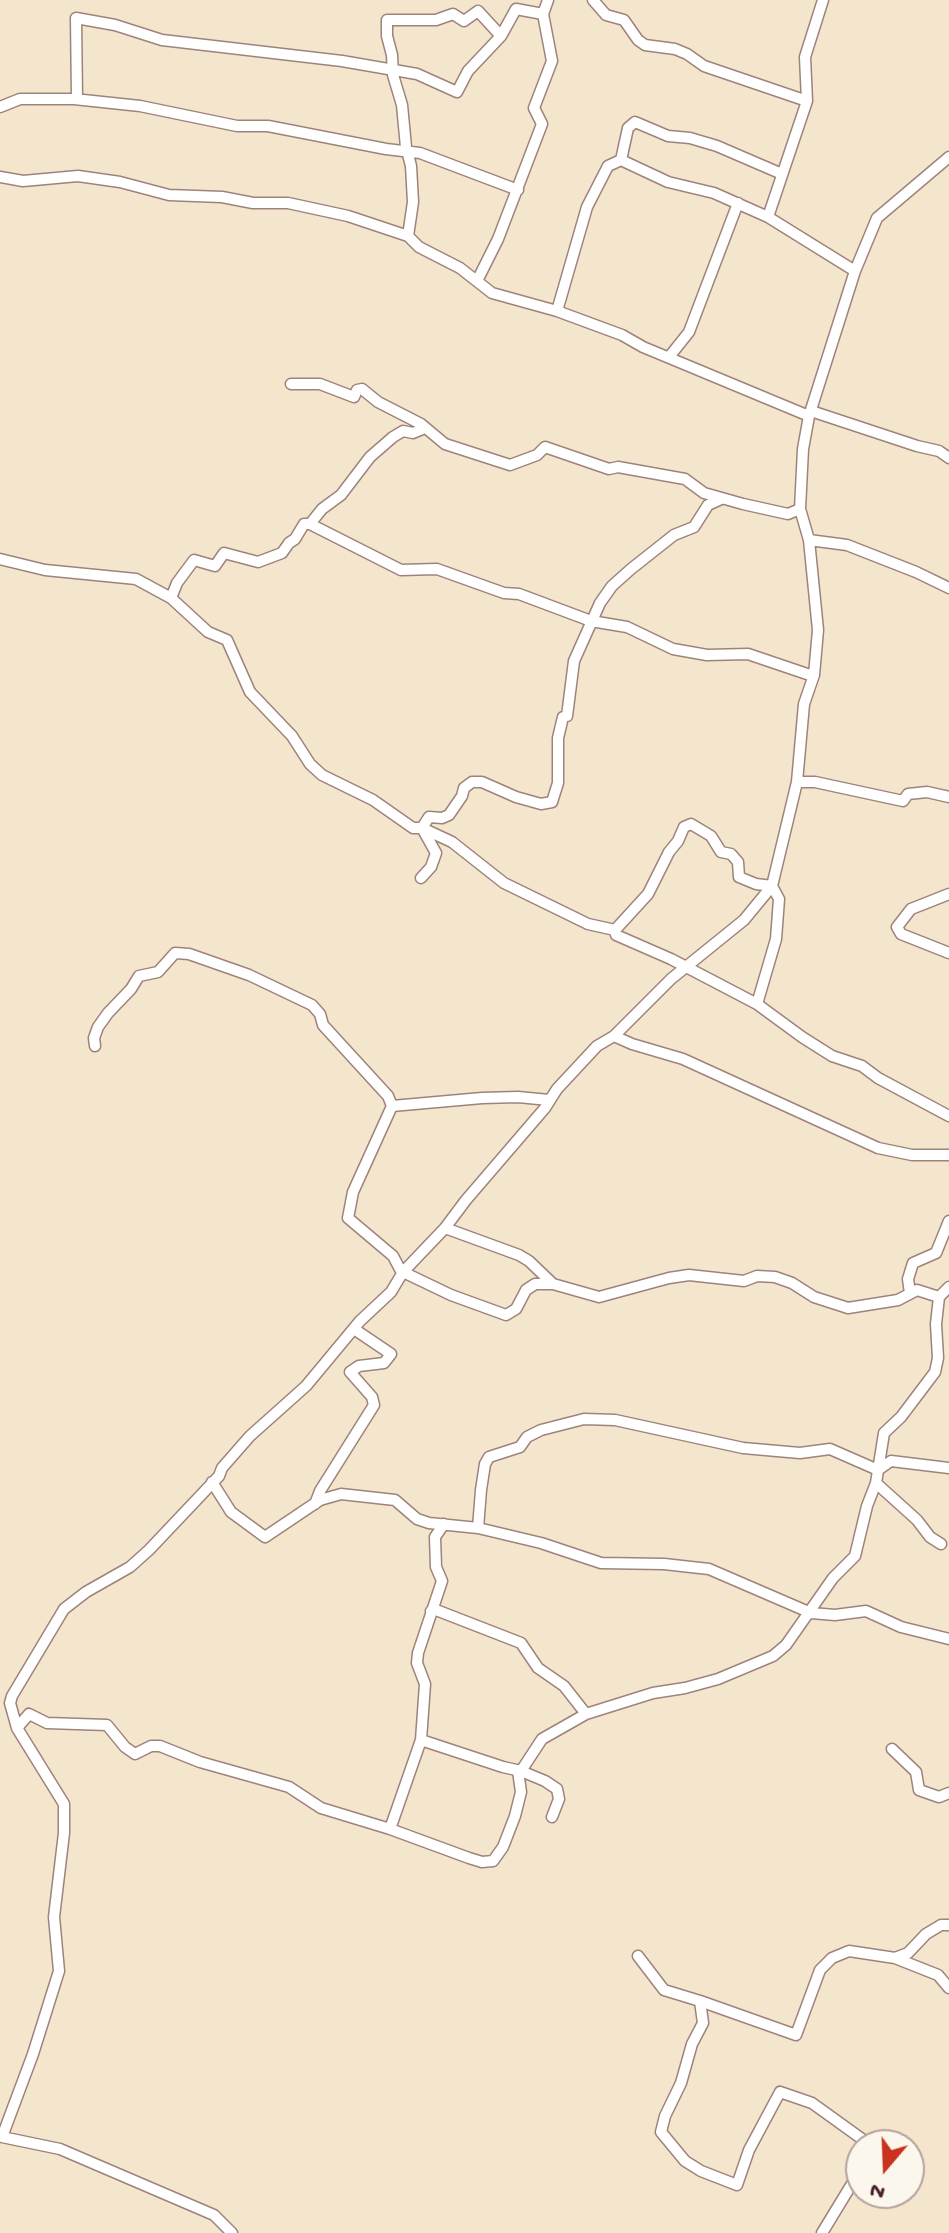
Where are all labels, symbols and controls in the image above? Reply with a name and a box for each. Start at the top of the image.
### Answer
north arrow [845,2129,925,2209]
text: N [867,2175,889,2204]

